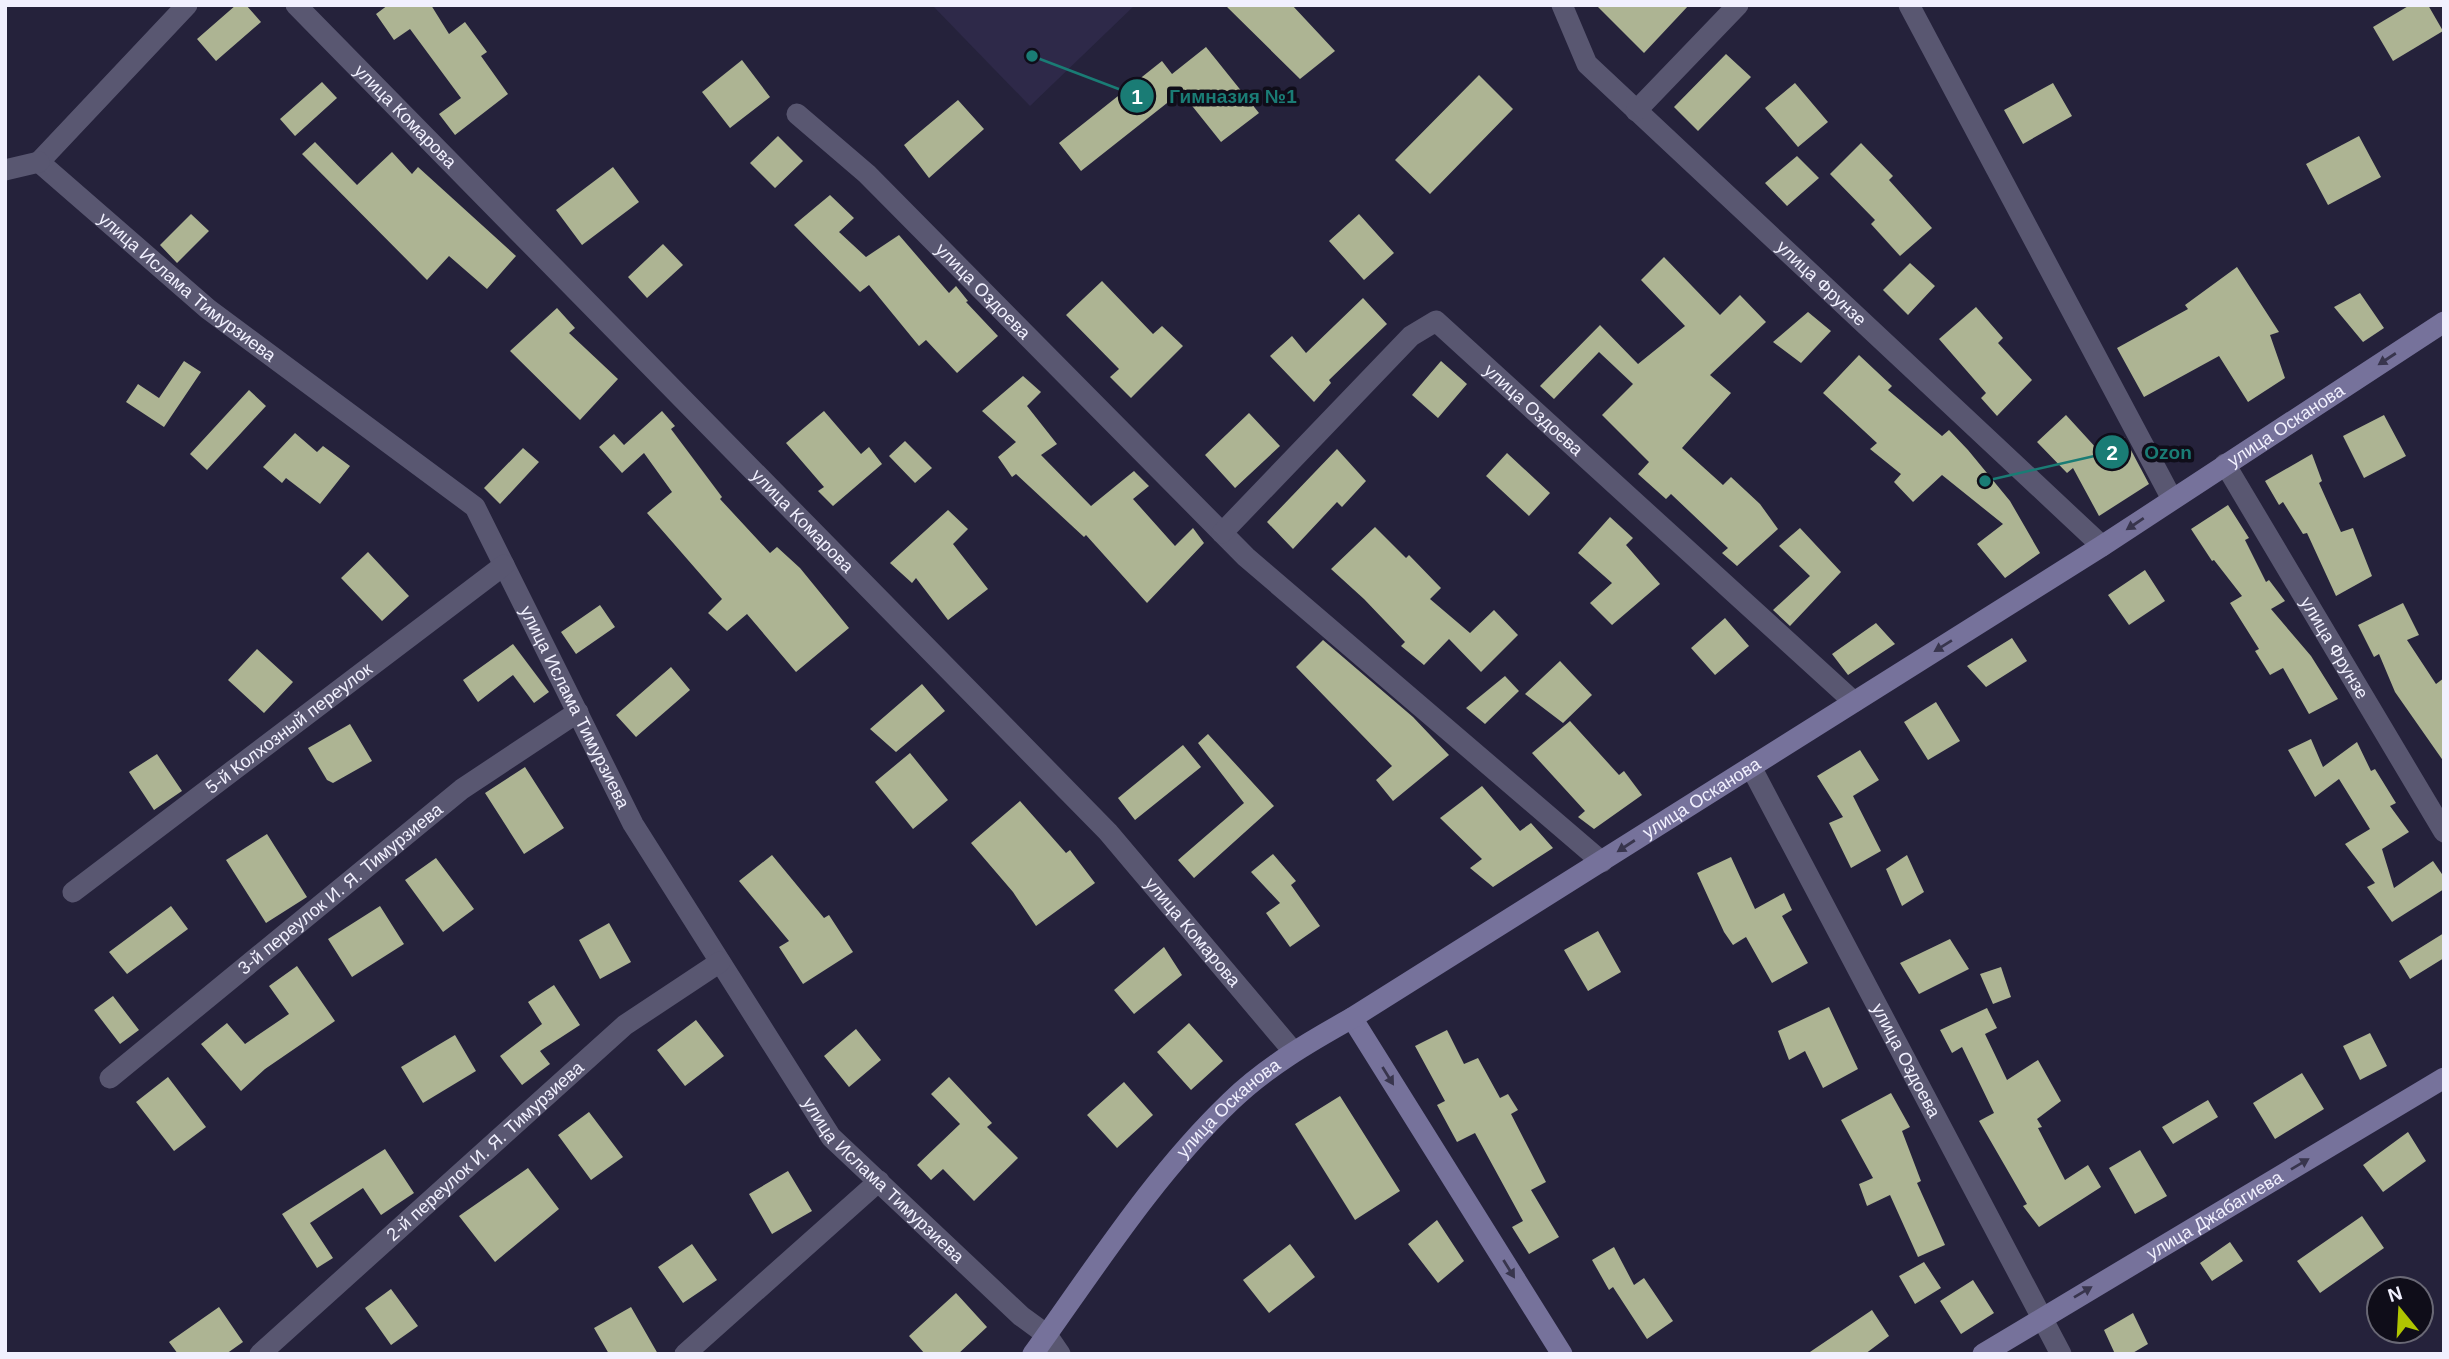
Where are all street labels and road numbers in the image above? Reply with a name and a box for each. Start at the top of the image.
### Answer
street label: улица Комарова [350,60,461,173]
street label: улица Ислама Тимурзиева [94,208,280,366]
street label: улица Фрунзе [1772,237,1870,330]
street label: улица Оздоева [931,239,1035,344]
street label: улица Оздоева [1480,360,1588,460]
street label: улица Осканова [2224,380,2349,471]
street label: улица Комарова [747,465,858,577]
street label: улица Фрунзе [2296,593,2372,702]
street label: улица Ислама Тимурзиева [516,603,634,813]
street label: 5-й Колхозный переулок [202,659,376,798]
street label: улица Осканова [1639,753,1765,842]
street label: 3-й переулок И. Я. Тимурзиева [234,799,447,979]
street label: улица Комарова [1141,873,1245,992]
street label: улица Оздоева [1868,1000,1945,1122]
street label: улица Осканова [1172,1054,1285,1162]
street label: 2-й переулок И. Я. Тимурзиева [382,1057,588,1245]
street label: улица Ислама Тимурзиева [799,1094,969,1268]
street label: улица Джабагиева [2143,1166,2287,1264]

